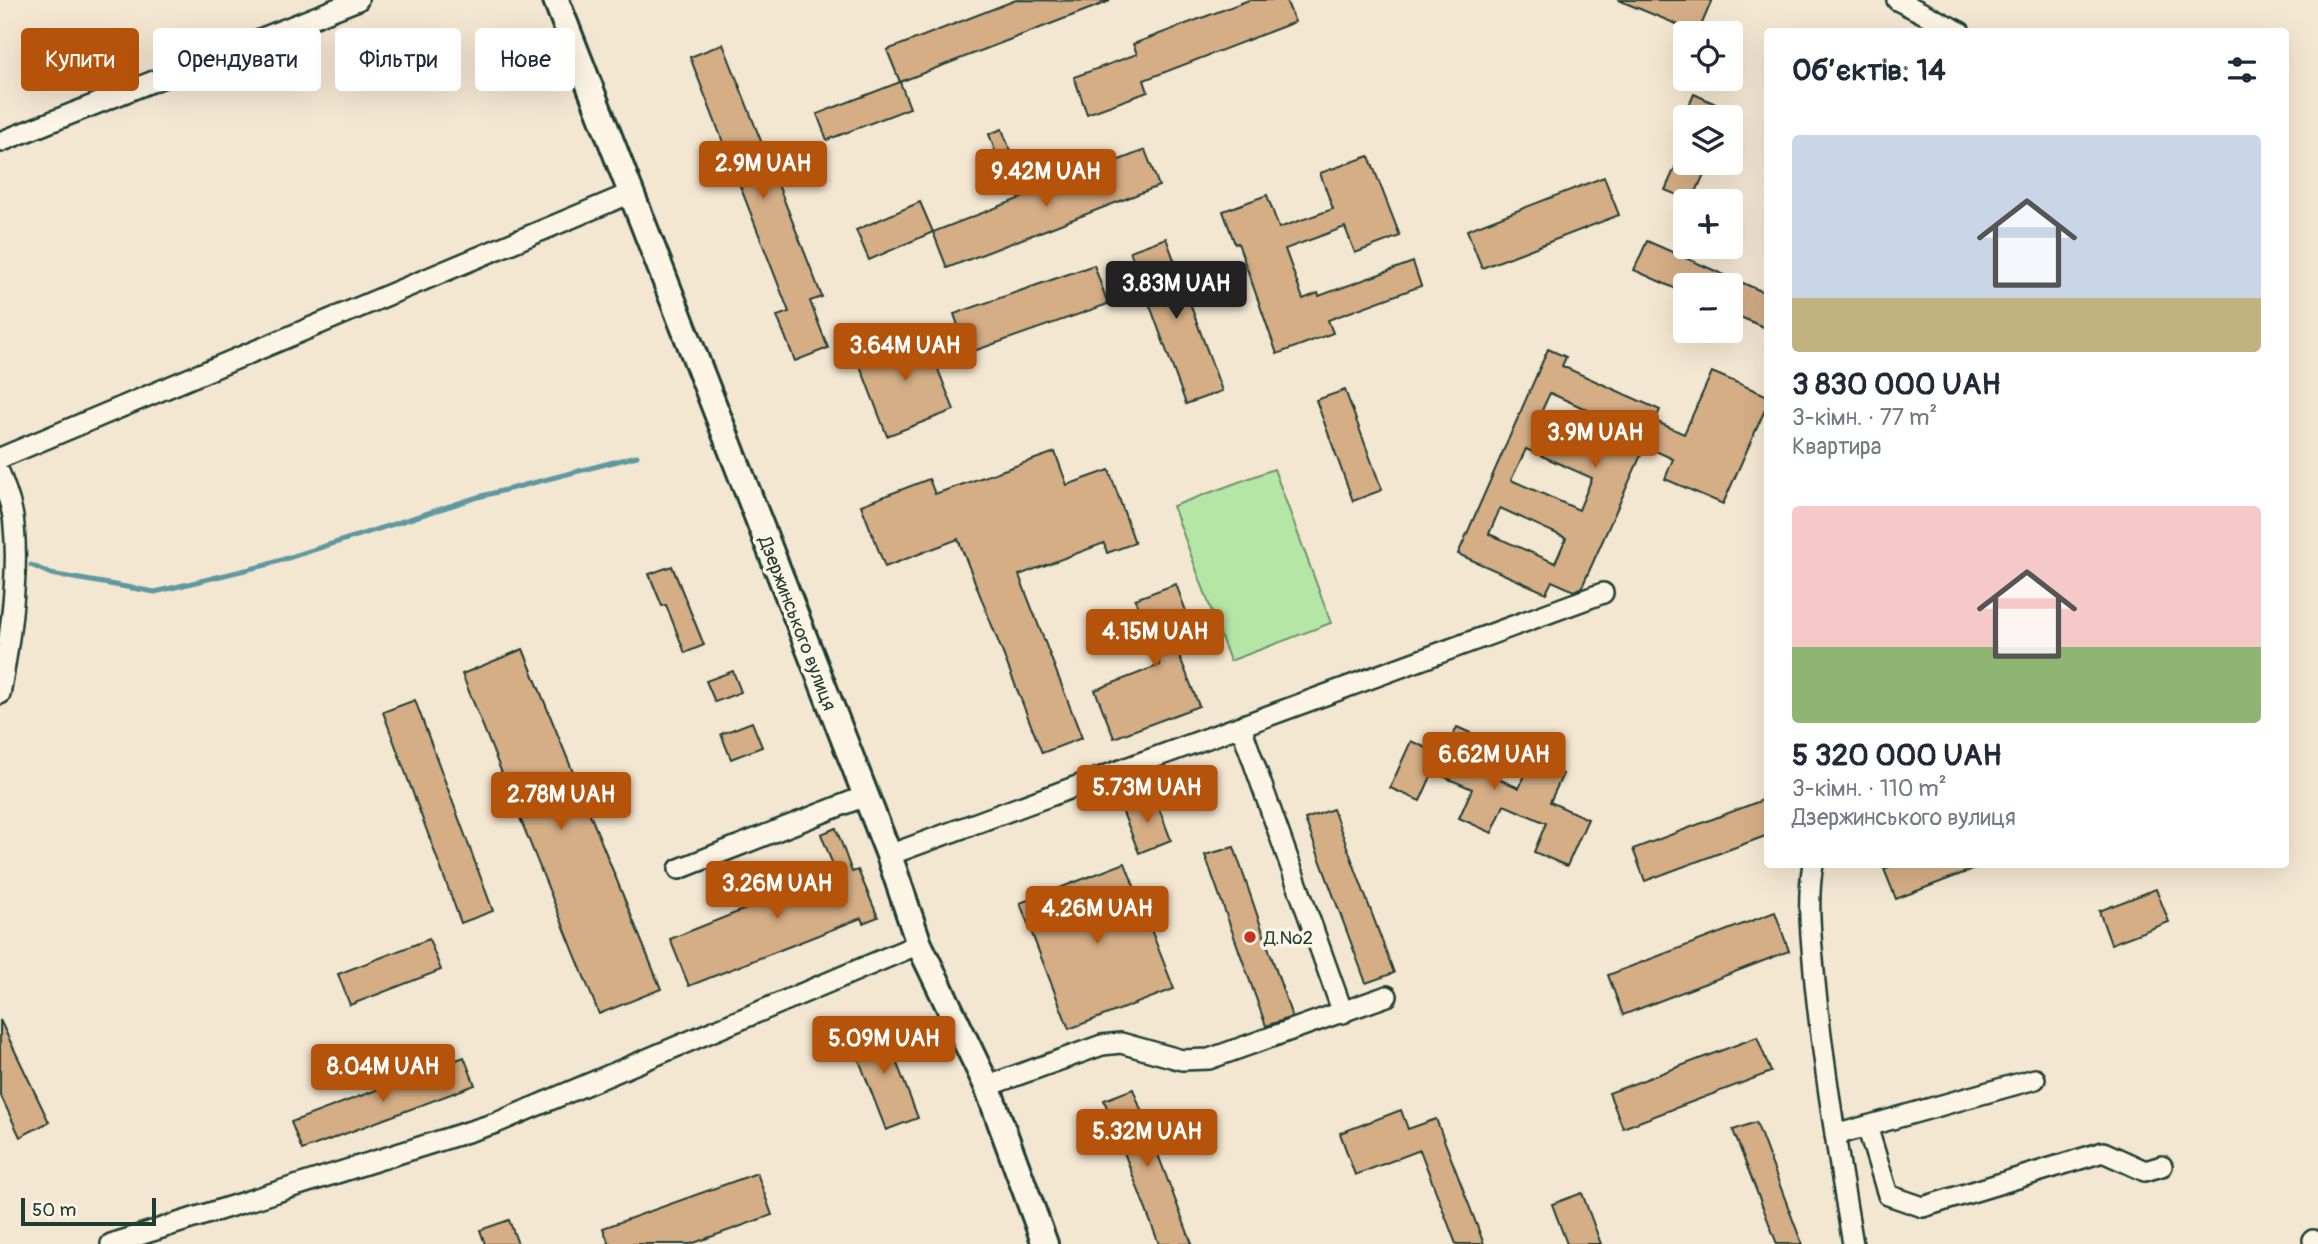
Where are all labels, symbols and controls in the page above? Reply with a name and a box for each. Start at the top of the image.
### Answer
map controls [1673,21,1743,343]
button: locate [1673,21,1743,91]
chip: Купити [21,28,139,91]
chip: Орендувати [153,28,321,91]
chip: Фільтри [335,28,461,91]
chip: Нове [475,28,575,91]
icon: filters [2223,51,2261,89]
text: Об’єктів: 14 [1792,52,1946,89]
button: layers [1673,105,1743,175]
pin: 2.9M UAH [691,142,835,201]
text: 2.9M UAH [715,149,811,178]
pin: 9.42M UAH [966,150,1126,209]
text: 9.42M UAH [991,157,1101,186]
icon: home [1964,180,2090,306]
button: + [1673,189,1743,259]
pin: 3.83M UAH [1096,262,1256,321]
text: 3.83M UAH [1122,269,1230,298]
button: − [1673,273,1743,343]
pin: 3.64M UAH [825,324,985,383]
text: 3.64M UAH [850,331,960,360]
text: 3 830 000 UAH [1792,366,2000,403]
text: 3-кімн. · 77 m² [1792,403,1937,432]
pin: 3.9M UAH [1523,410,1667,470]
text: 3.9M UAH [1547,418,1643,447]
text: Квартира [1792,432,1881,461]
street label: Дзержинського вулиця [752,532,841,714]
icon: home [1964,551,2090,677]
pin: 4.15M UAH [1075,610,1235,669]
text: 4.15M UAH [1102,617,1208,646]
pin: 6.62M UAH [1414,732,1574,792]
text: 5 320 000 UAH [1792,737,2002,774]
text: 6.62M UAH [1439,740,1549,769]
pin: 5.73M UAH [1067,766,1227,825]
pin: 2.78M UAH [481,772,641,832]
text: 5.73M UAH [1093,773,1201,802]
text: 3-кімн. · 110 m² [1792,774,1947,803]
text: 2.78M UAH [507,780,615,809]
text: Дзержинського вулиця [1792,803,2016,832]
pin: 3.26M UAH [697,862,857,921]
text: 3.26M UAH [722,869,832,898]
pin: 4.26M UAH [1017,886,1177,946]
text: 4.26M UAH [1042,894,1152,923]
place label: Д.№2 [1263,926,1313,950]
marker: Д.№2 [1242,929,1258,945]
pin: 5.09M UAH [804,1016,964,1076]
text: 5.09M UAH [828,1024,940,1053]
pin: 8.04M UAH [303,1044,463,1104]
text: 8.04M UAH [327,1052,439,1081]
pin: 5.32M UAH [1067,1110,1227,1169]
text: 5.32M UAH [1092,1117,1202,1146]
scale bar [21,1195,156,1227]
text: 50 m [32,1198,76,1222]

